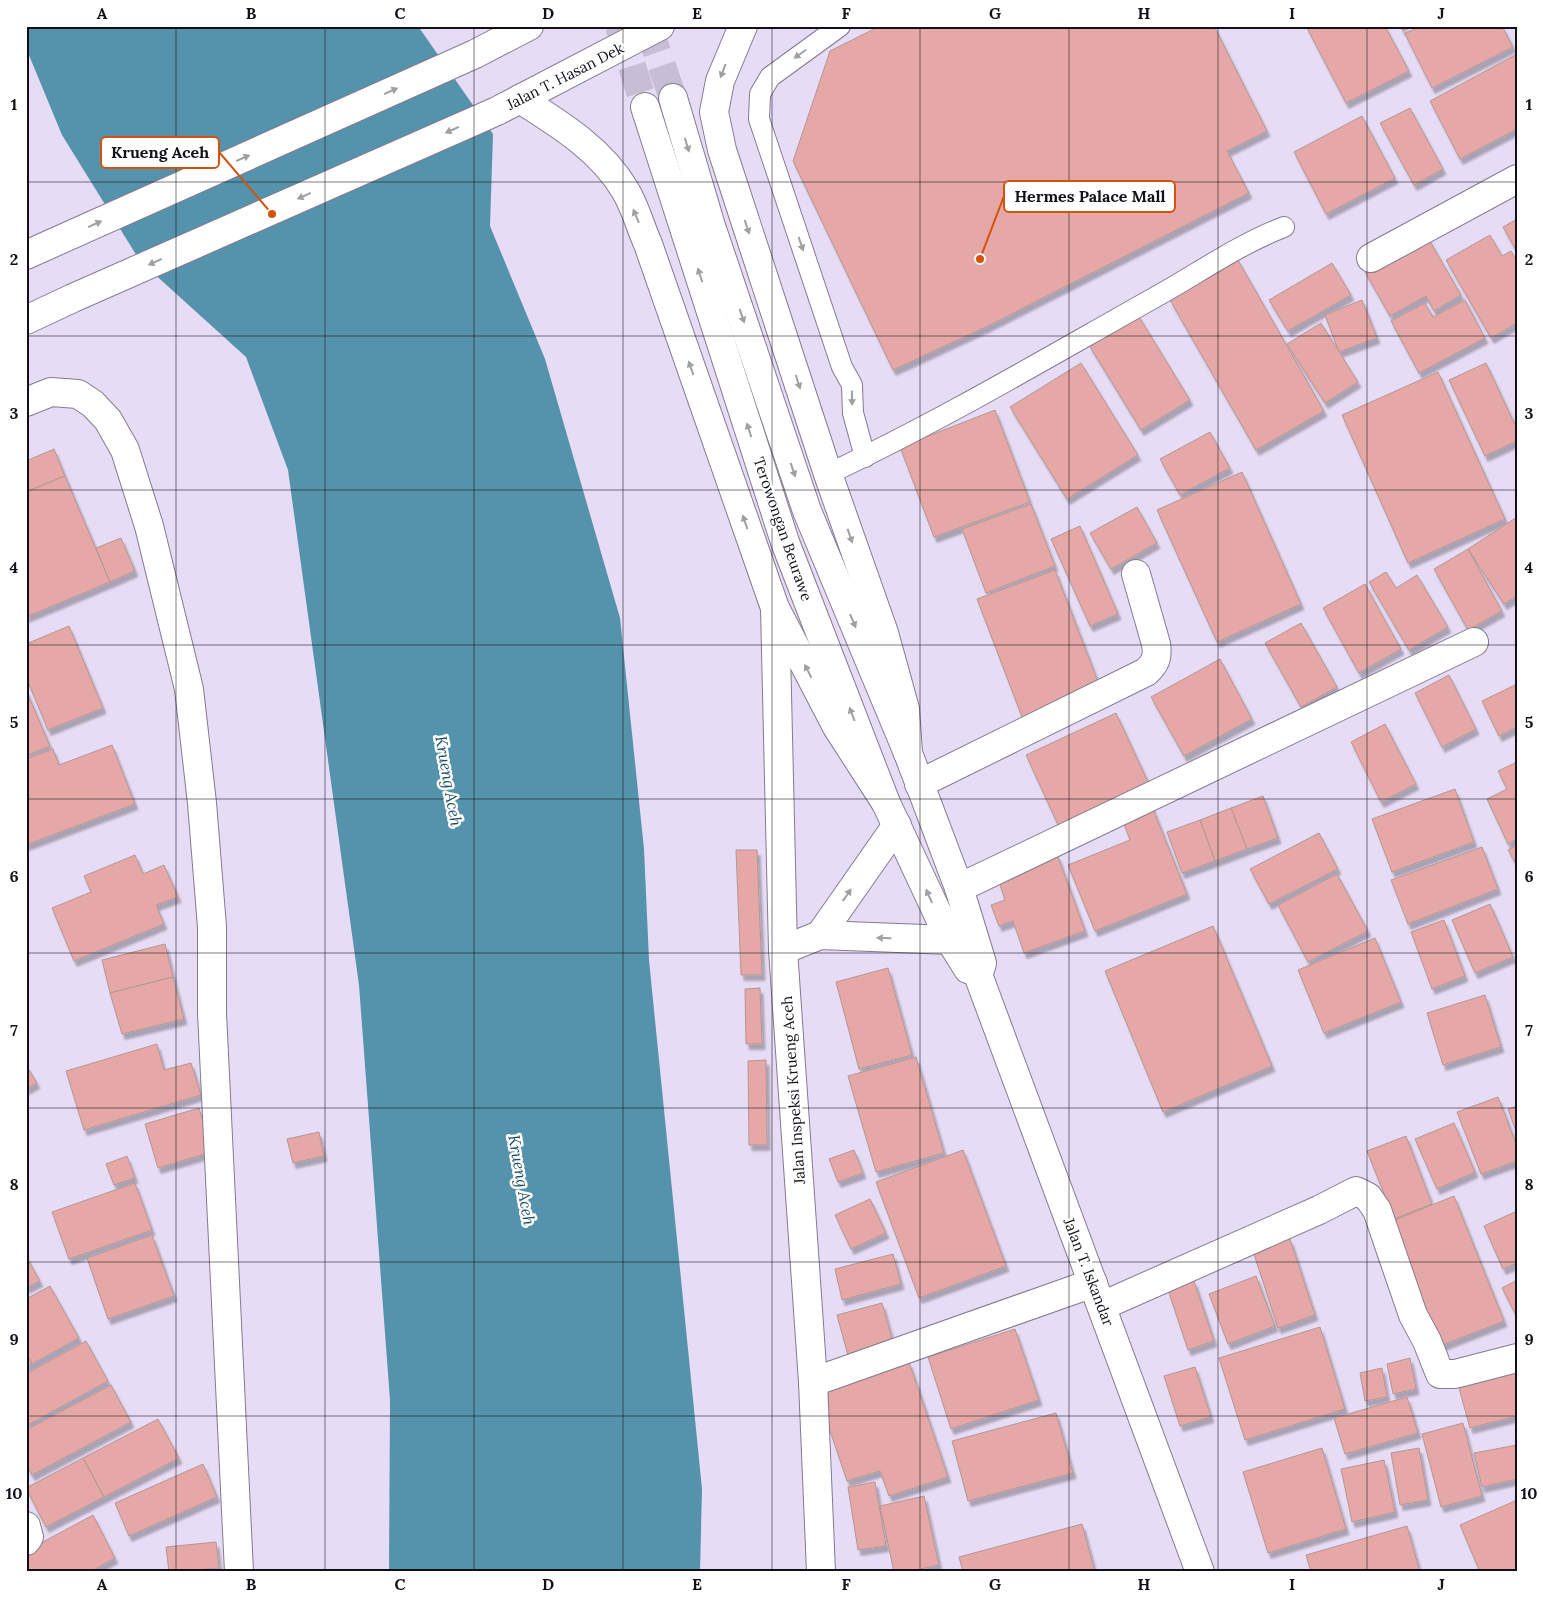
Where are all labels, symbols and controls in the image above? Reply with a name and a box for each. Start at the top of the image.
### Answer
text: A [97,3,108,23]
text: B [246,3,257,23]
text: C [394,3,406,23]
text: D [542,3,554,23]
text: E [692,3,702,23]
text: F [841,3,851,23]
text: G [989,3,1001,23]
text: H [1138,3,1151,23]
text: I [1289,3,1295,23]
text: J [1437,3,1445,23]
street label: Jalan T. Hasan Dek [502,38,627,114]
one-way arrow [793,49,807,59]
one-way arrow [719,64,727,78]
one-way arrow [384,87,399,95]
text: 1 [11,94,17,114]
text: 1 [1526,94,1532,114]
one-way arrow [445,127,459,135]
callout: Krueng Aceh [101,137,219,168]
one-way arrow [683,138,691,153]
text: Krueng Aceh [111,142,209,162]
one-way arrow [236,153,250,161]
callout: Hermes Palace Mall [1004,181,1175,212]
text: Hermes Palace Mall [1015,186,1165,206]
one-way arrow [297,193,311,201]
one-way arrow [631,209,639,223]
one-way arrow [88,220,102,228]
one-way arrow [744,220,751,235]
one-way arrow [797,237,805,252]
text: 2 [10,249,18,269]
text: 2 [1525,249,1533,269]
one-way arrow [148,258,162,266]
one-way arrow [695,268,703,283]
one-way arrow [739,309,746,324]
one-way arrow [687,360,695,375]
one-way arrow [795,374,802,389]
one-way arrow [848,390,856,406]
text: 3 [10,403,19,423]
text: 3 [1525,403,1534,423]
one-way arrow [745,422,753,437]
street label: Terowongan Beurawe [749,454,817,604]
one-way arrow [790,463,798,478]
one-way arrow [741,514,748,529]
one-way arrow [847,528,854,543]
text: 4 [10,557,19,577]
text: 4 [1525,557,1534,577]
one-way arrow [850,614,857,629]
one-way arrow [804,664,812,678]
one-way arrow [848,707,855,722]
text: 5 [10,712,19,732]
text: 5 [1525,712,1534,732]
water label: Krueng Aceh [431,734,467,828]
text: 6 [9,866,19,886]
text: 6 [1524,866,1534,886]
one-way arrow [842,889,852,902]
one-way arrow [924,889,932,903]
one-way arrow [875,933,891,941]
street label: Jalan Inspeksi Krueng Aceh [777,995,809,1186]
text: 7 [10,1020,18,1040]
text: 7 [1525,1020,1533,1040]
water label: Krueng Aceh [504,1133,540,1227]
text: 8 [9,1174,19,1194]
text: 8 [1524,1174,1534,1194]
street label: Jalan T. Iskandar [1059,1214,1119,1329]
text: 9 [9,1329,19,1349]
text: 9 [1524,1329,1534,1349]
text: 10 [6,1483,22,1503]
text: 10 [1521,1483,1537,1503]
text: A [97,1574,108,1594]
text: B [246,1574,257,1594]
text: C [394,1574,406,1594]
text: D [542,1574,554,1594]
text: E [692,1574,702,1594]
text: F [841,1574,851,1594]
text: G [989,1574,1001,1594]
text: H [1138,1574,1151,1594]
text: I [1289,1574,1295,1594]
text: J [1437,1574,1445,1594]

